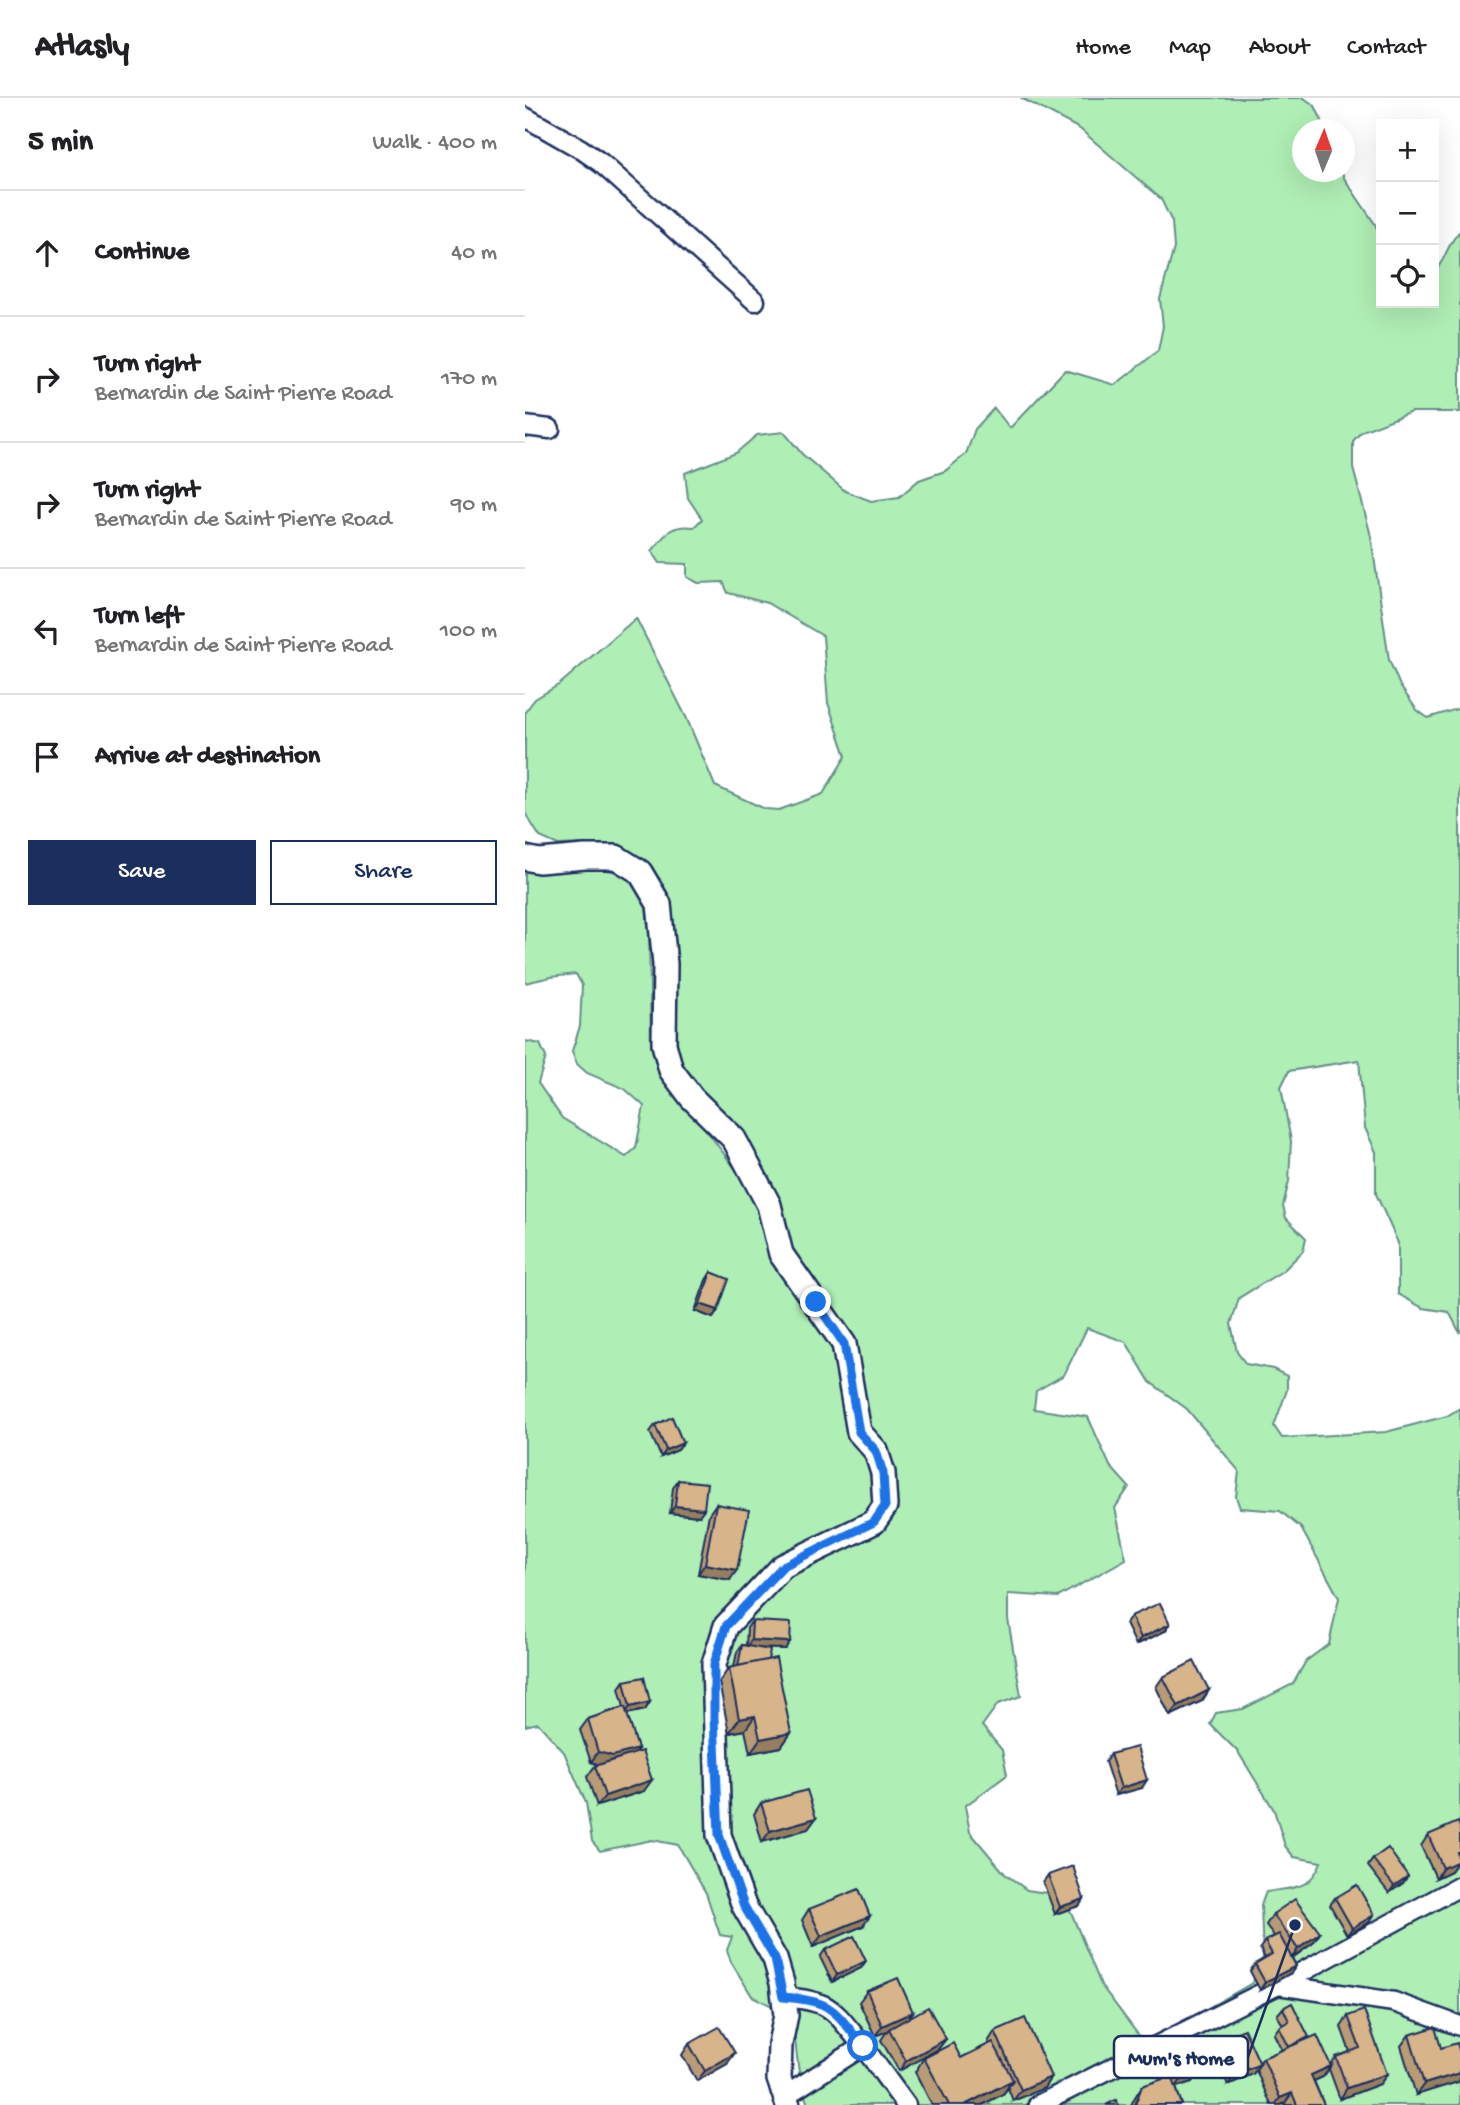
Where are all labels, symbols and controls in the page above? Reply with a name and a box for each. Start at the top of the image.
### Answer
text: Atlasly [35,29,129,67]
text: Home [1075,34,1131,63]
text: Map [1169,34,1211,63]
text: About [1249,34,1309,63]
text: Contact [1347,34,1425,63]
north arrow [1292,119,1355,182]
map controls [1376,119,1439,308]
button: + [1376,119,1439,182]
text: 5 min [28,126,93,161]
text: Walk · 400 m [372,130,497,157]
button: − [1376,182,1439,245]
icon: ahead [28,234,66,272]
text: Continue [95,238,189,269]
text: 40 m [451,240,497,267]
button: locate [1376,245,1439,308]
text: Turn right [95,350,199,381]
icon: right [28,360,66,398]
text: 170 m [441,366,497,393]
text: Bernardin de Saint Pierre Road [95,381,392,408]
text: Turn right [95,476,199,507]
icon: right [28,486,66,524]
text: 90 m [451,492,497,519]
text: Bernardin de Saint Pierre Road [95,507,392,534]
text: Turn left [95,602,183,633]
icon: left [28,612,66,650]
text: 100 m [440,618,497,645]
text: Bernardin de Saint Pierre Road [95,633,392,660]
icon: arrive [28,738,66,776]
text: Arrive at destination [95,742,320,773]
button: Save [28,840,256,905]
button: Share [270,840,497,905]
route end [800,1286,831,1317]
route start [847,2030,878,2061]
callout: Mum's Home [1114,2036,1248,2078]
text: Mum's Home [1128,2048,1235,2073]

